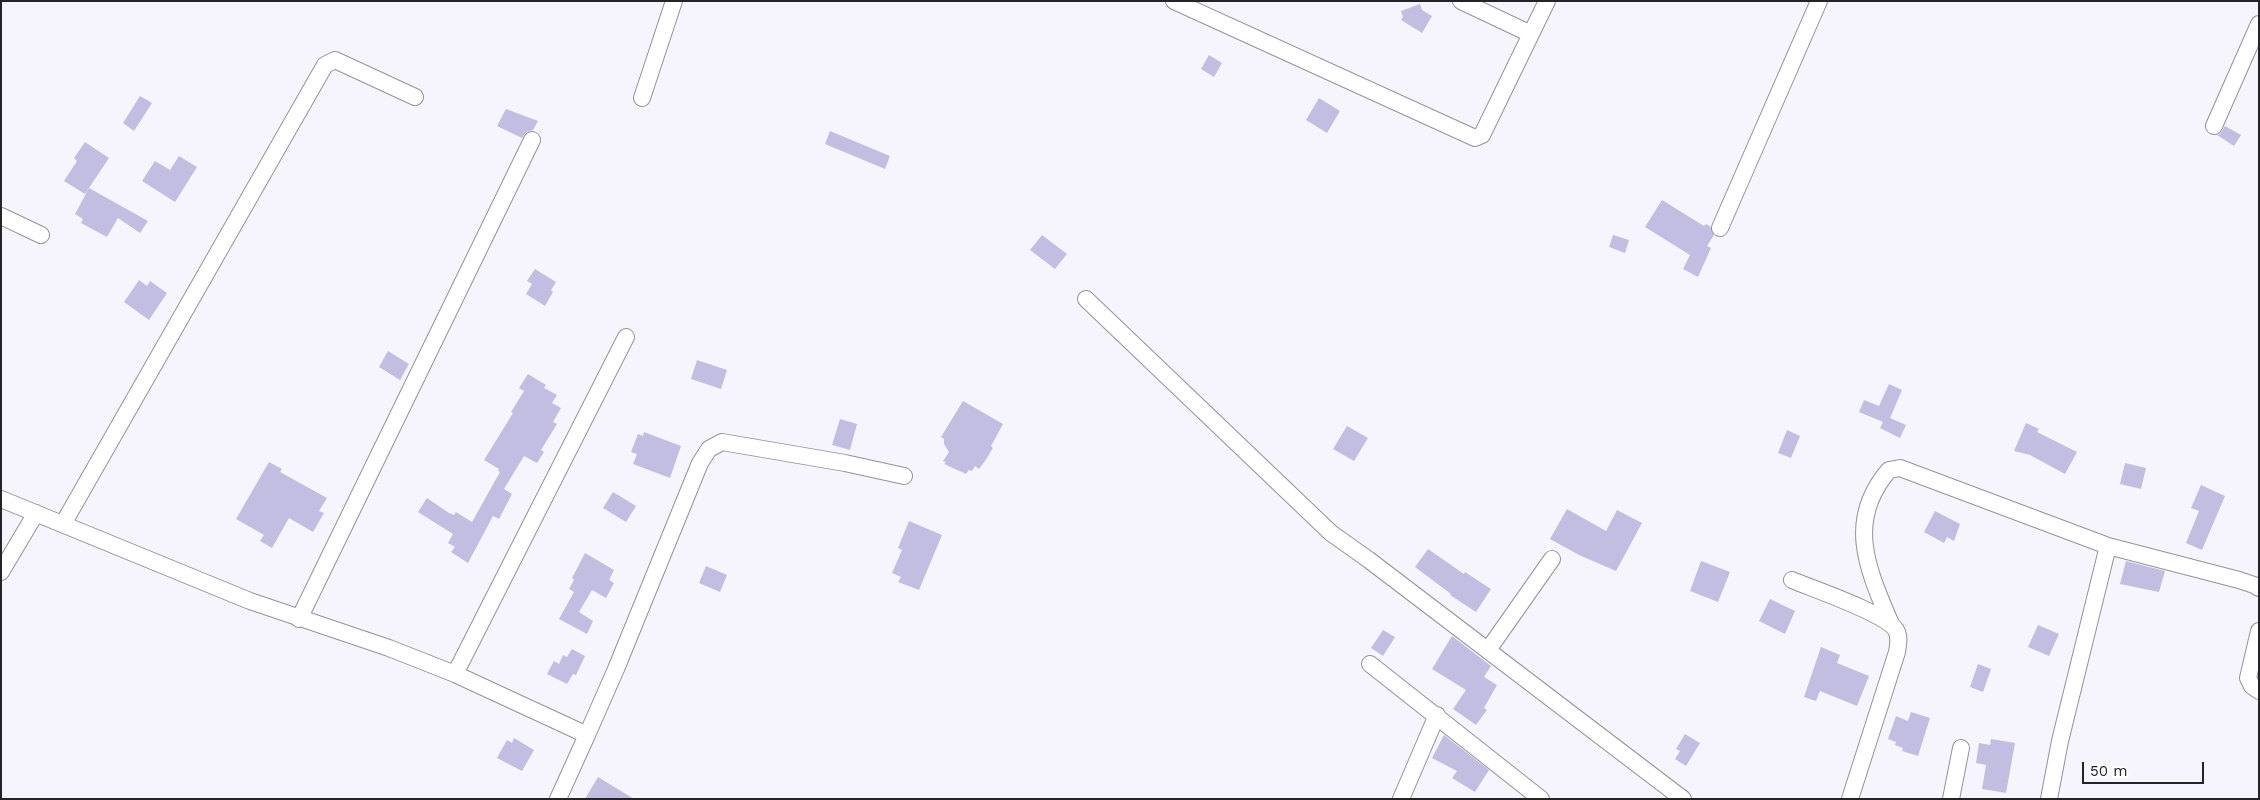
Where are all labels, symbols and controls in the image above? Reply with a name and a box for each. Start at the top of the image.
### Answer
scale bar [2085,752,2208,784]
text: 50 m [2090,762,2127,780]

